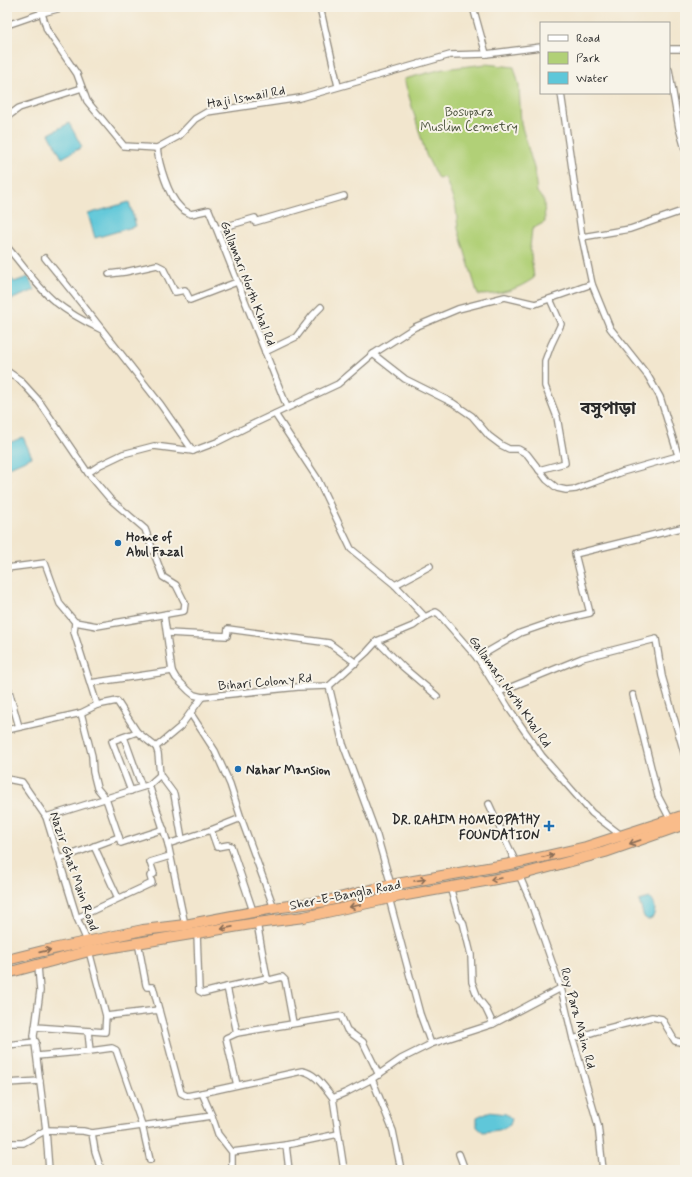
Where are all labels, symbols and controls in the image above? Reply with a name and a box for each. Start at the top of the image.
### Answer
legend [540,22,670,94]
text: Road [576,31,600,47]
text: Park [576,51,600,67]
text: Water [576,71,608,87]
street label: Haji Ismail Rd [206,82,287,113]
park label: Bosupara Muslim Cemetry [420,104,518,136]
street label: Gallamari North Khal Rd [216,218,279,349]
district label: বসুপাড়া [579,398,636,420]
place label: Home of Abul Fazal [126,529,184,561]
marker: Home of Abul Fazal [113,538,123,548]
street label: Gallamari North Khal Rd [465,633,555,751]
street label: Bihari Colony Rd [218,670,313,695]
place label: Nahar Mansion [246,762,331,779]
marker: Nahar Mansion [233,764,243,774]
street label: Nazir Ghat Main Road [45,810,102,933]
place label: DR. RAHIM HOMEOPATHY FOUNDATION [392,812,541,844]
marker: DR. RAHIM HOMEOPATHY FOUNDATION [543,820,555,832]
one-way arrow [629,839,642,846]
one-way arrow [541,851,554,859]
one-way arrow [413,875,426,883]
one-way arrow [490,875,503,883]
street label: Sher-E-Bangla Road [288,876,403,916]
one-way arrow [348,902,361,910]
one-way arrow [220,924,233,932]
one-way arrow [38,946,51,954]
street label: Roy Para Main Rd [556,966,599,1071]

